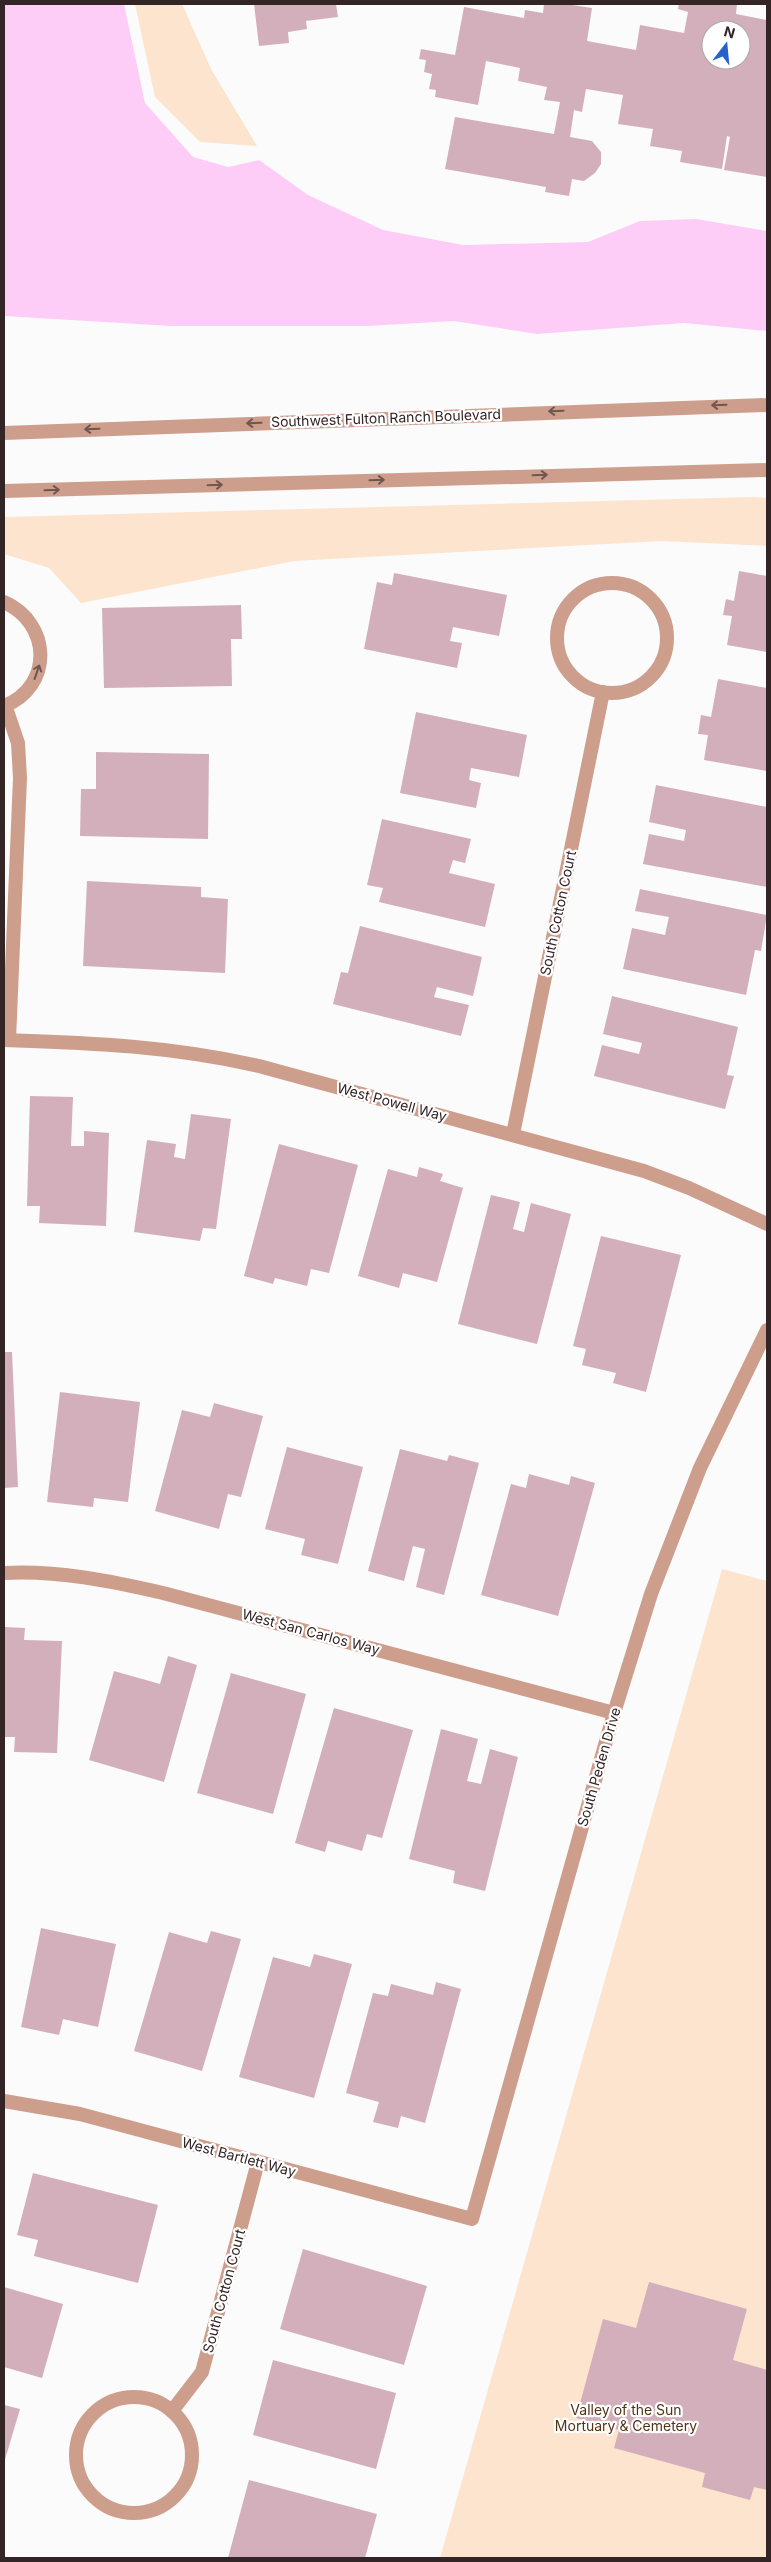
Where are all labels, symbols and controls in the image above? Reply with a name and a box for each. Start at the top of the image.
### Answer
north arrow [701,20,751,70]
text: N [722,22,737,42]
one-way arrow [711,400,727,410]
street label: Southwest Fulton Ranch Boulevard [271,405,501,430]
one-way arrow [549,407,565,416]
one-way arrow [246,418,262,428]
one-way arrow [84,425,100,434]
one-way arrow [532,471,548,480]
one-way arrow [369,475,385,485]
one-way arrow [206,480,223,490]
one-way arrow [44,485,60,495]
one-way arrow [32,665,42,681]
street label: South Cotton Court [536,848,579,977]
street label: West Powell Way [335,1079,449,1124]
street label: West San Carlos Way [241,1605,382,1658]
street label: South Peden Drive [573,1705,624,1828]
street label: West Bartlett Way [180,2133,298,2180]
street label: South Cotton Court [199,2227,248,2355]
park label: Valley of the Sun Mortuary & Cemetery [555,2401,697,2434]

